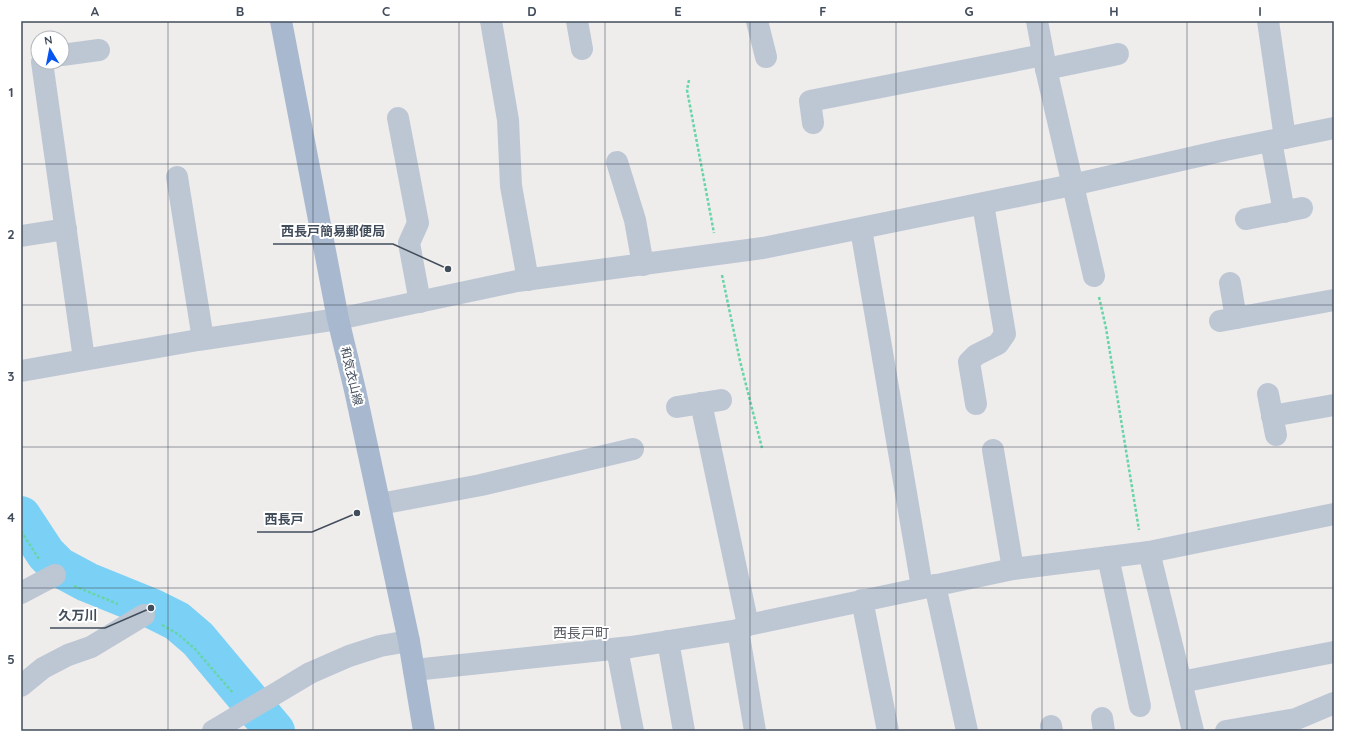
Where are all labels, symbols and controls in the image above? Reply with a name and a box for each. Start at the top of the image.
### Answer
text: A [91,3,100,19]
text: B [236,3,244,19]
text: C [382,3,390,19]
text: D [527,3,537,19]
text: E [674,3,682,19]
text: F [819,3,827,19]
text: G [964,3,974,19]
text: H [1109,3,1119,19]
text: I [1258,3,1262,19]
north arrow [30,30,70,70]
text: N [43,33,53,48]
text: 1 [8,84,14,100]
callout: 西長戸簡易郵便局 [273,219,393,244]
text: 西長戸簡易郵便局 [281,223,385,239]
text: 2 [7,226,15,242]
street label: 和気衣山線 [338,345,366,407]
text: 3 [8,368,15,384]
callout: 西長戸 [257,507,312,532]
text: 4 [7,509,15,525]
text: 西長戸 [264,511,304,527]
callout: 久万川 [50,603,105,628]
text: 久万川 [58,607,98,623]
district label: 西長戸町 [553,624,609,642]
text: 5 [7,651,15,667]

